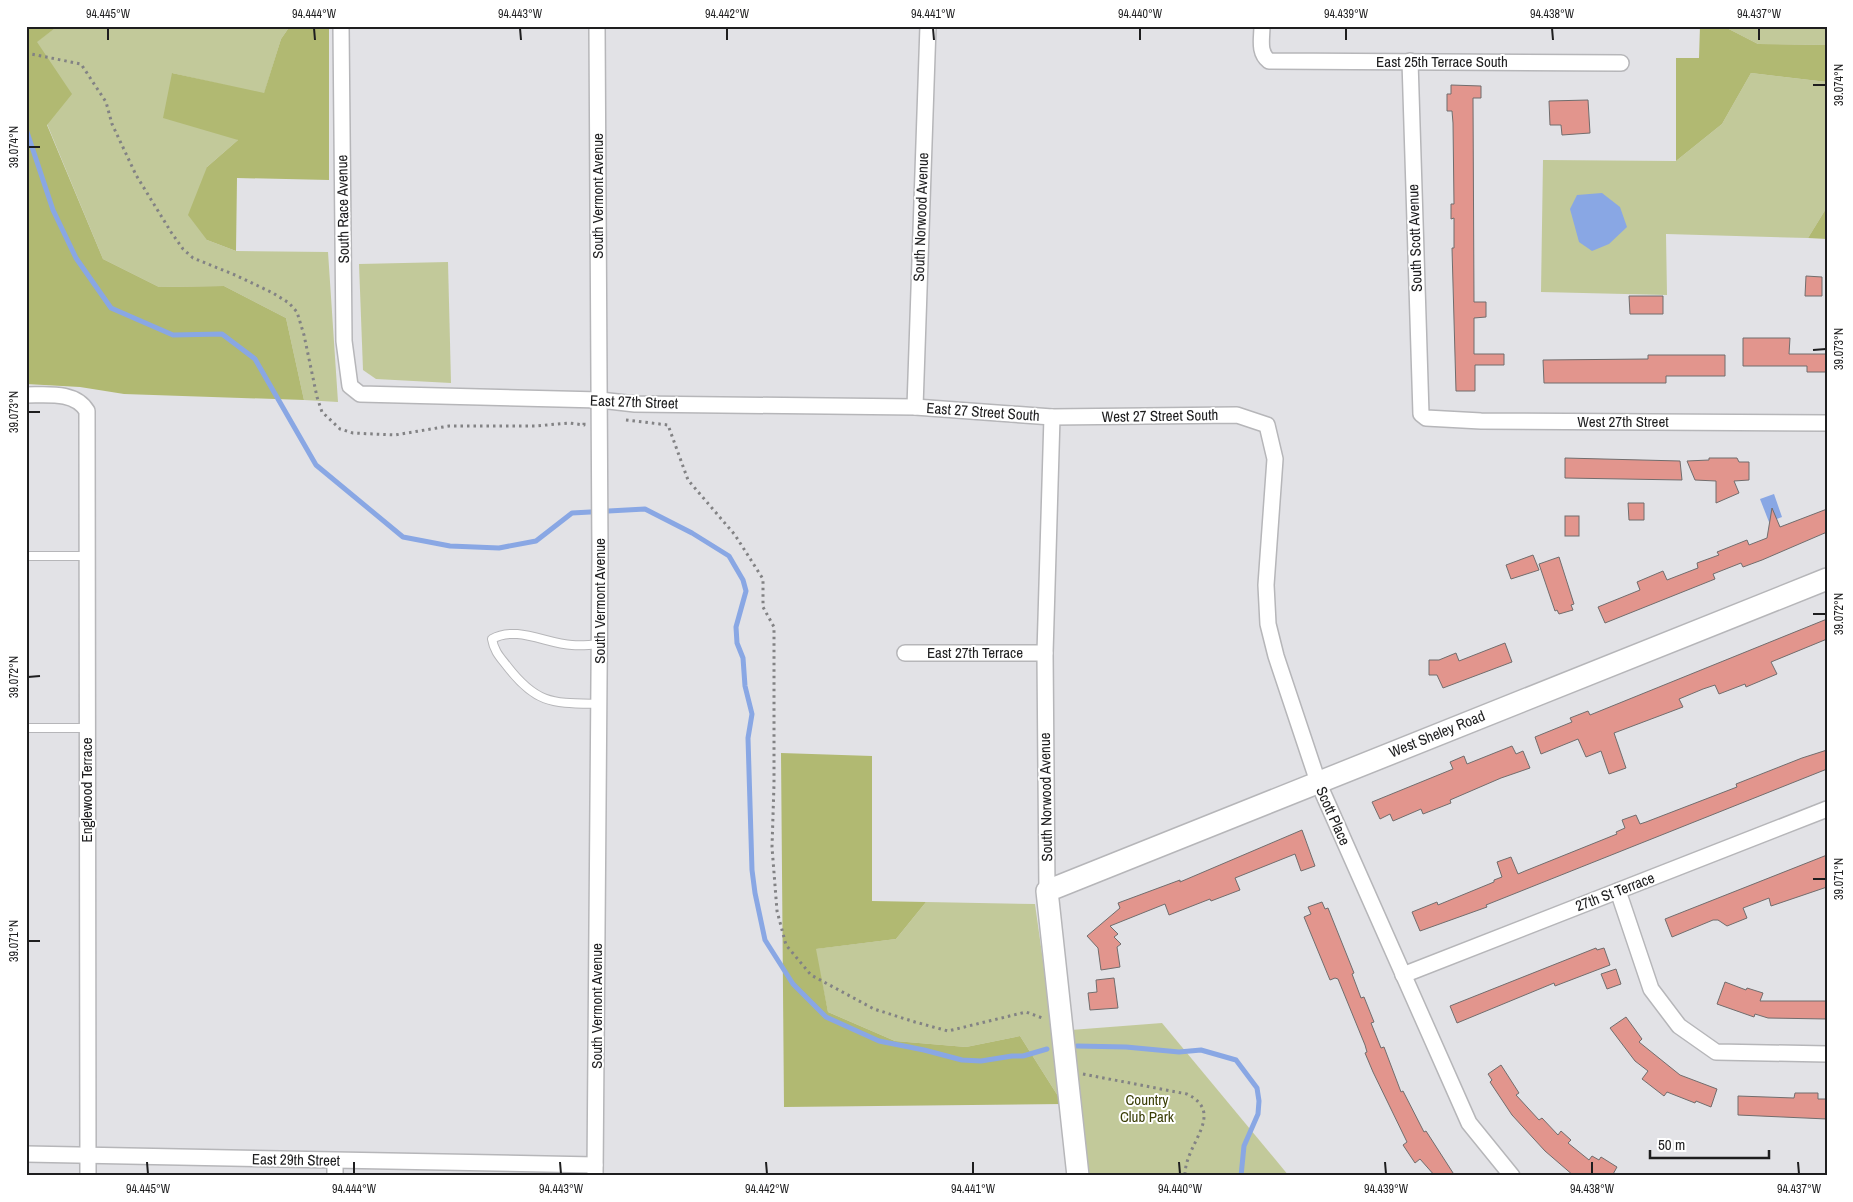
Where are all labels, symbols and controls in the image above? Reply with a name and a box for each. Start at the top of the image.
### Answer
text: 94.445°W [86,6,131,22]
text: 94.444°W [292,6,337,22]
text: 94.443°W [498,6,543,22]
text: 94.442°W [705,6,750,22]
text: 94.441°W [911,6,956,22]
text: 94.440°W [1118,6,1163,22]
text: 94.439°W [1324,6,1369,22]
text: 94.438°W [1530,6,1575,22]
text: 94.437°W [1737,6,1782,22]
street label: East 25th Terrace South [1376,51,1508,72]
text: 39.074°N [1831,64,1847,106]
text: 39.074°N [6,126,22,168]
street label: South Vermont Avenue [587,133,608,259]
street label: South Norwood Avenue [908,152,933,282]
street label: South Race Avenue [331,154,354,263]
street label: South Scott Avenue [1402,184,1427,292]
text: 39.073°N [1831,328,1847,370]
street label: East 27th Street [590,389,679,414]
text: 39.073°N [6,391,22,433]
street label: East 27 Street South [926,397,1040,426]
street label: West 27 Street South [1101,404,1219,427]
street label: West 27th Street [1577,411,1669,432]
street label: South Vermont Avenue [589,538,610,664]
text: 39.072°N [1831,593,1847,635]
street label: East 27th Terrace [927,642,1023,663]
text: 39.072°N [6,656,22,698]
street label: West Sheley Road [1386,705,1488,762]
street label: South Norwood Avenue [1034,732,1057,862]
street label: Englewood Terrace [76,737,97,843]
street label: Scott Place [1311,783,1356,849]
text: 39.071°N [1831,858,1847,900]
street label: 27th St Terrace [1572,867,1658,916]
text: 39.071°N [6,920,22,962]
street label: South Vermont Avenue [586,943,607,1069]
park label: Country Club Park [1120,1089,1175,1127]
scale bar [1650,1127,1769,1159]
text: 50 m [1658,1134,1685,1155]
street label: East 29th Street [252,1148,341,1171]
text: 94.445°W [126,1181,171,1197]
text: 94.444°W [332,1181,377,1197]
text: 94.443°W [539,1181,584,1197]
text: 94.442°W [745,1181,790,1197]
text: 94.441°W [951,1181,996,1197]
text: 94.440°W [1158,1181,1203,1197]
text: 94.439°W [1364,1181,1409,1197]
text: 94.438°W [1570,1181,1615,1197]
text: 94.437°W [1777,1181,1822,1197]

